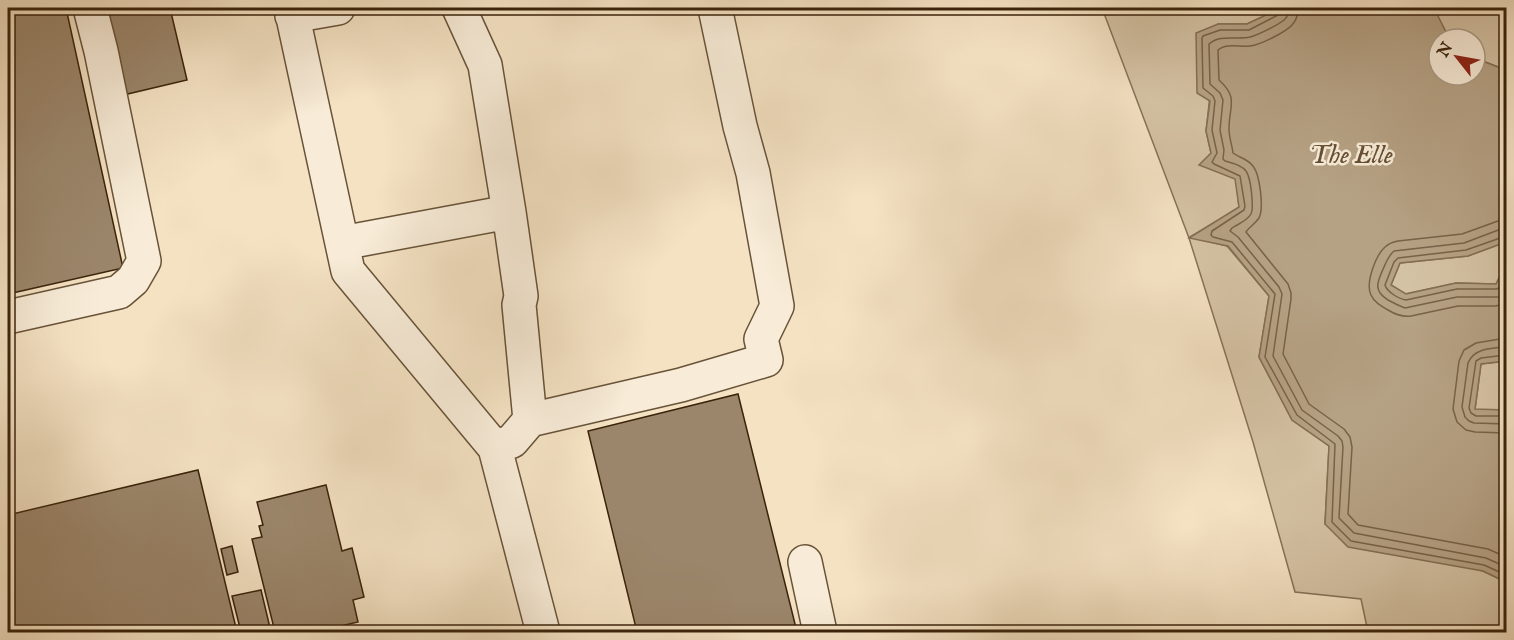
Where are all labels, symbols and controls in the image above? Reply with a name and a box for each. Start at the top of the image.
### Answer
north arrow [1427,27,1487,87]
text: N [1433,39,1458,62]
water label: The Elle [1309,139,1393,172]

